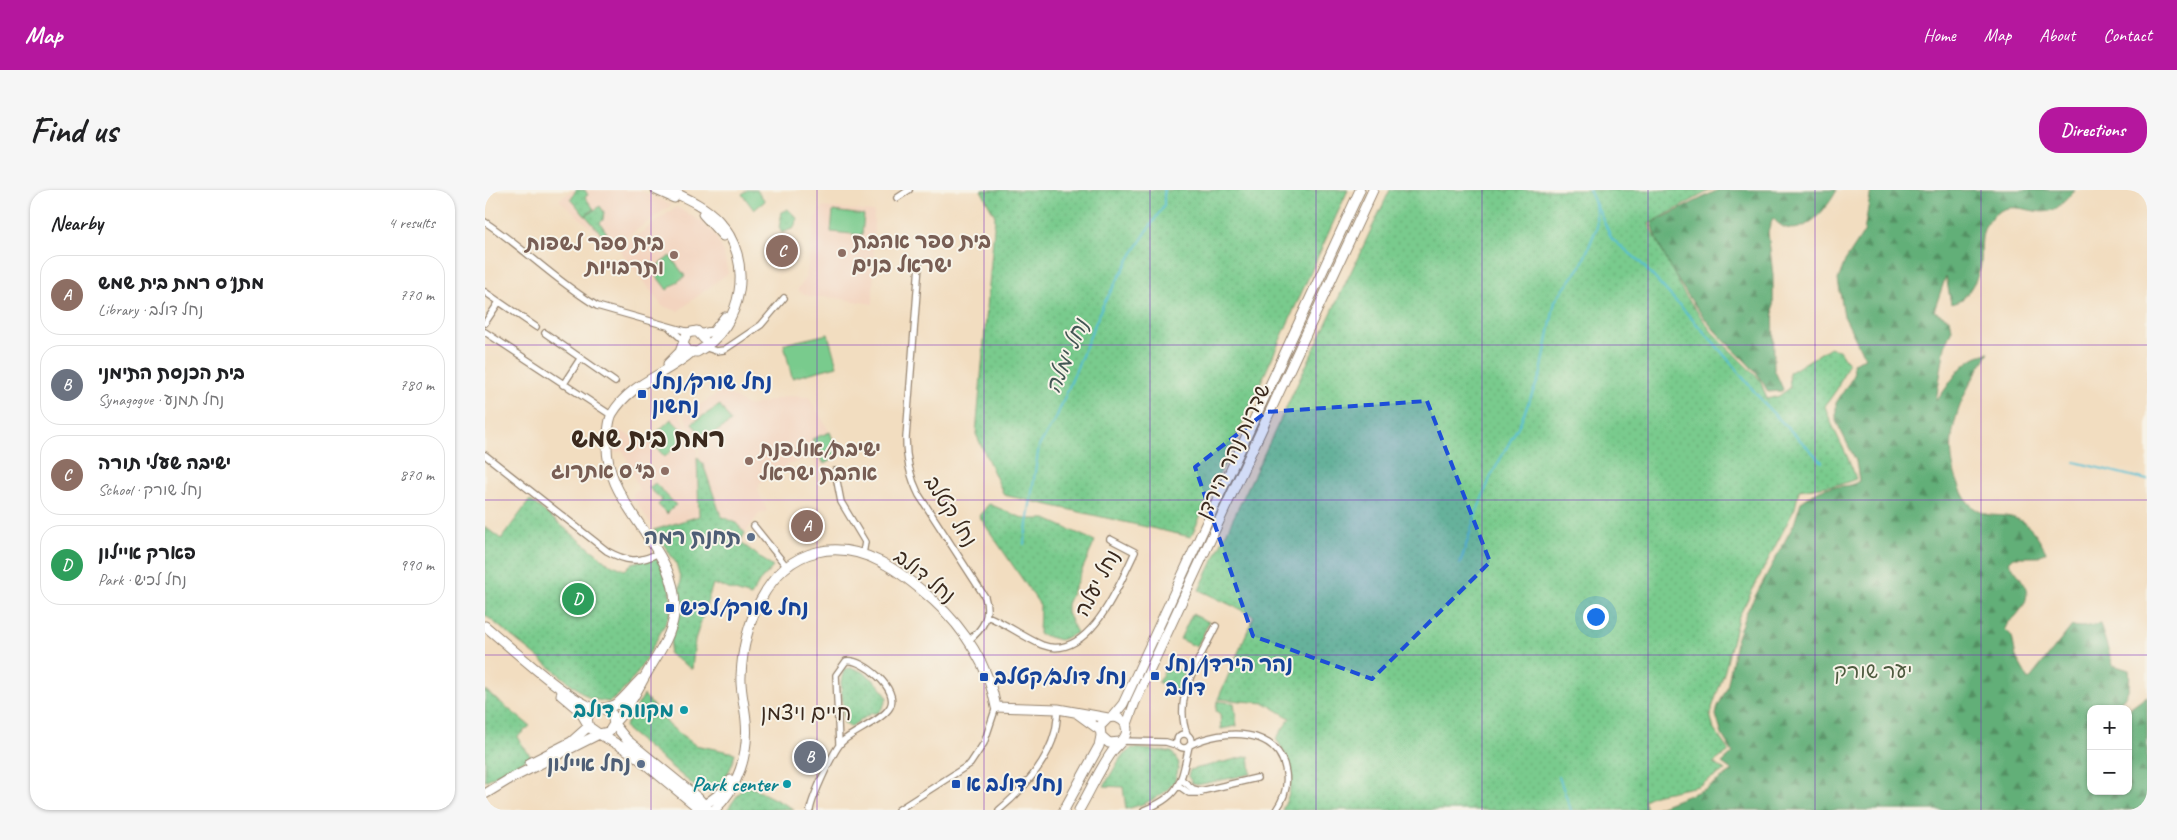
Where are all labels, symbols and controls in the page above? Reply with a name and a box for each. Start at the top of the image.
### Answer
text: Map [25,20,62,50]
text: Home [1923,24,1956,46]
text: Map [1984,24,2011,46]
text: About [2039,24,2075,46]
text: Contact [2103,24,2152,46]
button: Directions [2039,107,2147,153]
text: Find us [30,108,117,153]
text: Nearby [50,210,103,236]
text: 4 results [388,213,435,233]
place label: בית ספר אהבת ישראל בנים [852,228,991,278]
place label: בית ספר לשפות ותרבויות [524,230,664,280]
pin: C [766,232,798,270]
marker: בית ספר אהבת ישראל בנים [836,247,848,259]
marker: בית ספר לשפות ותרבויות [668,249,680,261]
text: מתנ"ס רמת בית שמש [98,271,264,295]
text: A [63,285,71,305]
text: 770 m [400,285,434,305]
text: Library · נחל דולב [98,300,203,320]
water label: נחל ימלה [1039,314,1096,398]
text: בית הכנסת התימני [98,361,245,385]
place label: נחל שורק/נחל נחשון [652,369,772,419]
text: B [63,375,71,395]
text: 780 m [400,375,434,395]
street label: שדרות נהר הירדן [1190,379,1276,523]
marker: נחל שורק/נחל נחשון [636,388,648,400]
text: Synagogue · נחל תמנע [98,390,224,410]
district label: רמת בית שמש [571,422,725,455]
place label: ישיבת/אולפנת אהבת ישראל [757,436,881,486]
text: ישיבה שעלי תורה [98,451,231,475]
marker: ישיבת/אולפנת אהבת ישראל [743,455,755,467]
place label: בי"ס אתרוג [551,458,655,484]
text: C [63,465,71,485]
text: 870 m [400,465,434,485]
marker: בי"ס אתרוג [659,465,671,477]
street label: נחל קטלב [919,471,983,551]
text: School · נחל שורק [98,480,202,500]
pin: A [791,507,823,545]
place label: תחנת רמה [644,524,741,550]
marker: תחנת רמה [745,531,757,543]
text: פארק איילון [98,541,196,565]
street label: נחל דולב [889,543,961,609]
street label: נחל יעלה [1068,545,1126,621]
text: D [62,555,72,575]
text: 990 m [400,555,434,575]
text: Park · נחל לכיש [98,570,187,590]
pin: D [562,580,594,618]
place label: נחל שורק/לכיש [680,595,809,621]
marker: נחל שורק/לכיש [664,602,676,614]
your location [1583,604,1609,630]
place label: נהר הירדן/נחל דולב [1164,651,1293,701]
park label: יער שורק [1834,658,1912,684]
place label: נחל דולב/קטלב [993,664,1127,690]
marker: נהר הירדן/נחל דולב [1149,670,1161,682]
marker: נחל דולב/קטלב [978,671,990,683]
place label: מקווה דולב [572,697,674,723]
district label: חיים ויצמן [761,699,851,727]
marker: מקווה דולב [678,704,690,716]
map controls [2087,705,2132,795]
button: + [2087,705,2132,750]
pin: B [794,738,826,776]
button: − [2087,750,2132,795]
place label: נחל איילון [547,751,631,777]
marker: נחל איילון [635,758,647,770]
place label: Park center [692,771,779,797]
place label: נחל דולב א [966,771,1063,797]
marker: Park center [781,778,793,790]
marker: נחל דולב א [950,778,962,790]

